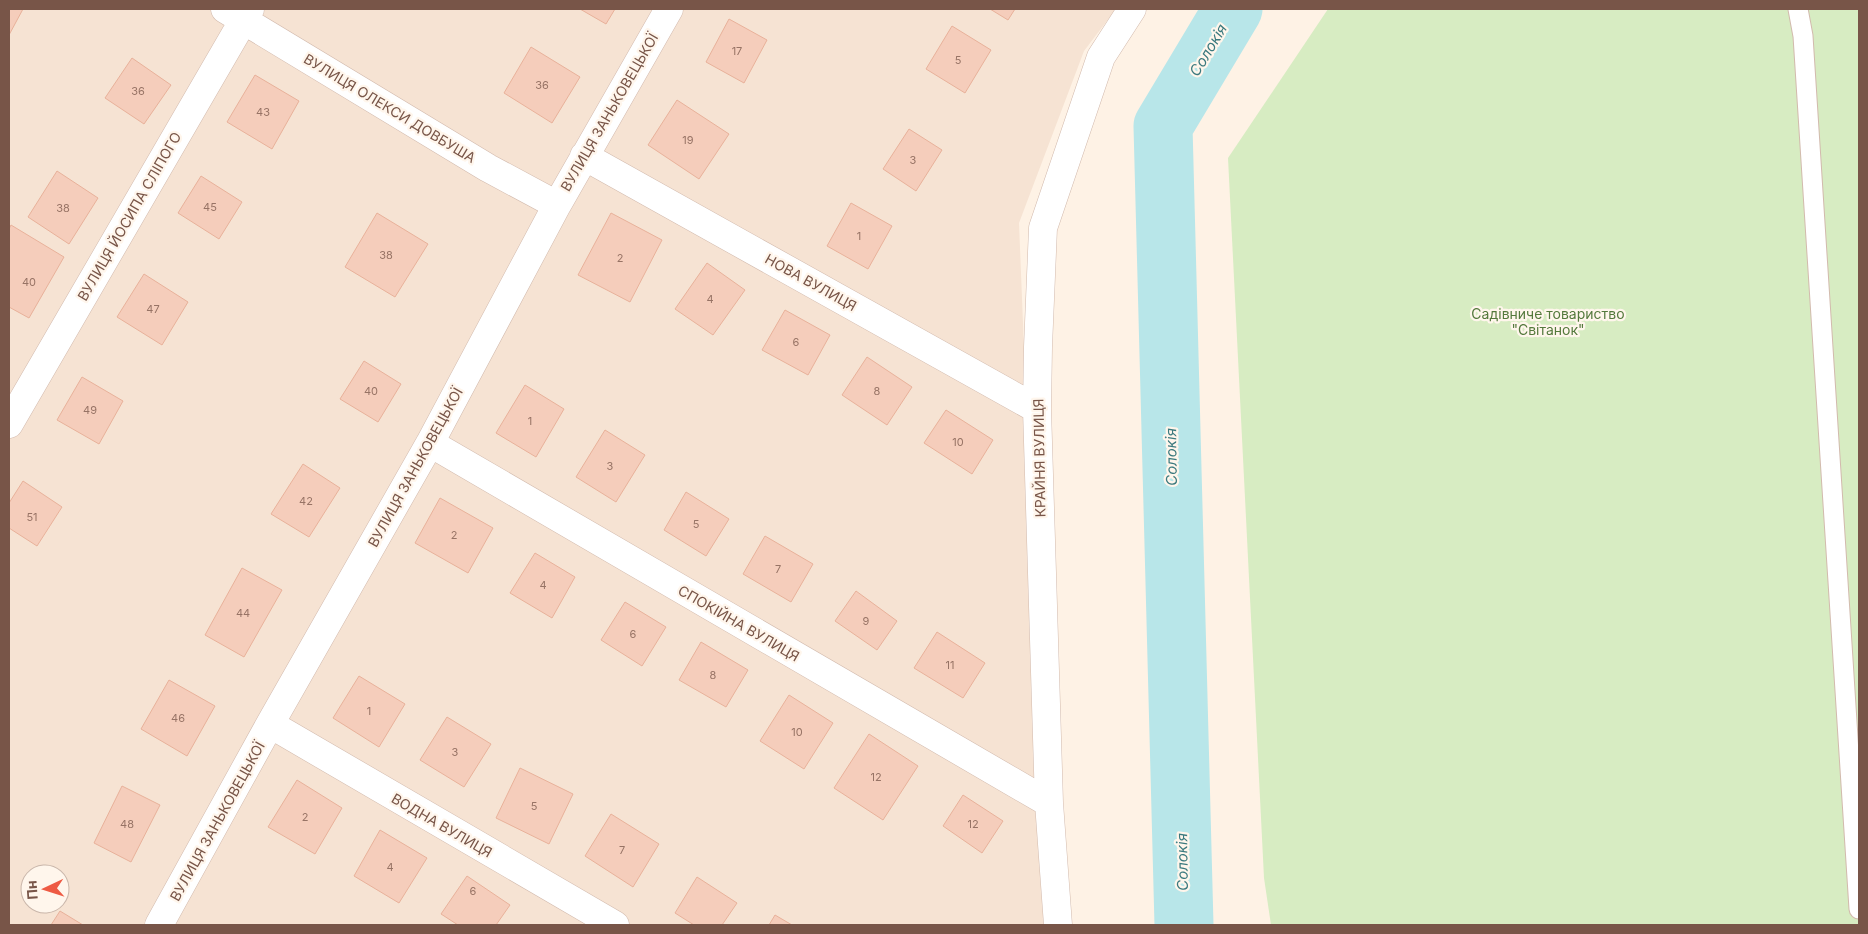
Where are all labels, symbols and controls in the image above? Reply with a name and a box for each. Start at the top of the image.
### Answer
water label: Солокія [1185,20,1231,80]
street label: ВУЛИЦЯ ЗАНЬКОВЕЦЬКОЇ [557,29,662,194]
house number: 17 [732,44,742,58]
street label: ВУЛИЦЯ ОЛЕКСИ ДОВБУША [301,50,479,166]
house number: 5 [955,53,962,67]
house number: 36 [535,78,549,92]
house number: 36 [131,84,145,98]
house number: 43 [256,105,270,119]
street label: ВУЛИЦЯ ЙОСИПА СЛІПОГО [73,128,184,303]
house number: 19 [682,133,694,147]
house number: 3 [910,153,917,167]
house number: 45 [203,200,217,214]
house number: 38 [56,201,70,215]
house number: 1 [857,229,861,243]
house number: 38 [379,248,393,262]
street label: НОВА ВУЛИЦЯ [762,250,860,314]
house number: 2 [617,251,623,265]
house number: 40 [22,275,36,289]
house number: 4 [706,292,714,306]
house number: 47 [146,302,160,316]
park label: Садівниче товариство "Світанок" [1471,305,1625,338]
house number: 6 [793,335,800,349]
street label: ВУЛИЦЯ ЗАНЬКОВЕЦЬКОЇ [364,383,467,550]
house number: 40 [364,384,378,398]
house number: 8 [874,384,881,398]
street label: КРАЙНЯ ВУЛИЦЯ [1028,398,1049,518]
house number: 49 [83,403,97,417]
house number: 1 [528,414,532,428]
water label: Солокія [1161,428,1181,486]
house number: 10 [952,435,964,449]
house number: 3 [607,459,614,473]
house number: 42 [299,494,313,508]
house number: 51 [26,510,38,524]
house number: 5 [693,517,700,531]
house number: 2 [451,528,457,542]
house number: 7 [775,562,781,576]
house number: 4 [539,578,547,592]
street label: СПОКІЙНА ВУЛИЦЯ [675,580,803,665]
house number: 44 [236,606,250,620]
house number: 9 [863,614,870,628]
house number: 6 [630,627,637,641]
house number: 11 [946,658,954,672]
house number: 8 [710,668,717,682]
house number: 1 [367,704,371,718]
house number: 46 [171,711,185,725]
house number: 10 [791,725,803,739]
street label: ВУЛИЦЯ ЗАНЬКОВЕЦЬКОЇ [166,737,269,904]
house number: 3 [452,745,459,759]
house number: 12 [870,770,882,784]
street label: ВОДНА ВУЛИЦЯ [389,789,495,861]
house number: 5 [531,799,538,813]
house number: 2 [302,810,308,824]
house number: 48 [120,817,134,831]
house number: 12 [967,817,979,831]
water label: Солокія [1172,833,1192,891]
house number: 7 [619,843,625,857]
house number: 4 [386,860,394,874]
north arrow [20,864,70,914]
text: Пн [22,880,41,900]
house number: 6 [470,884,477,898]

